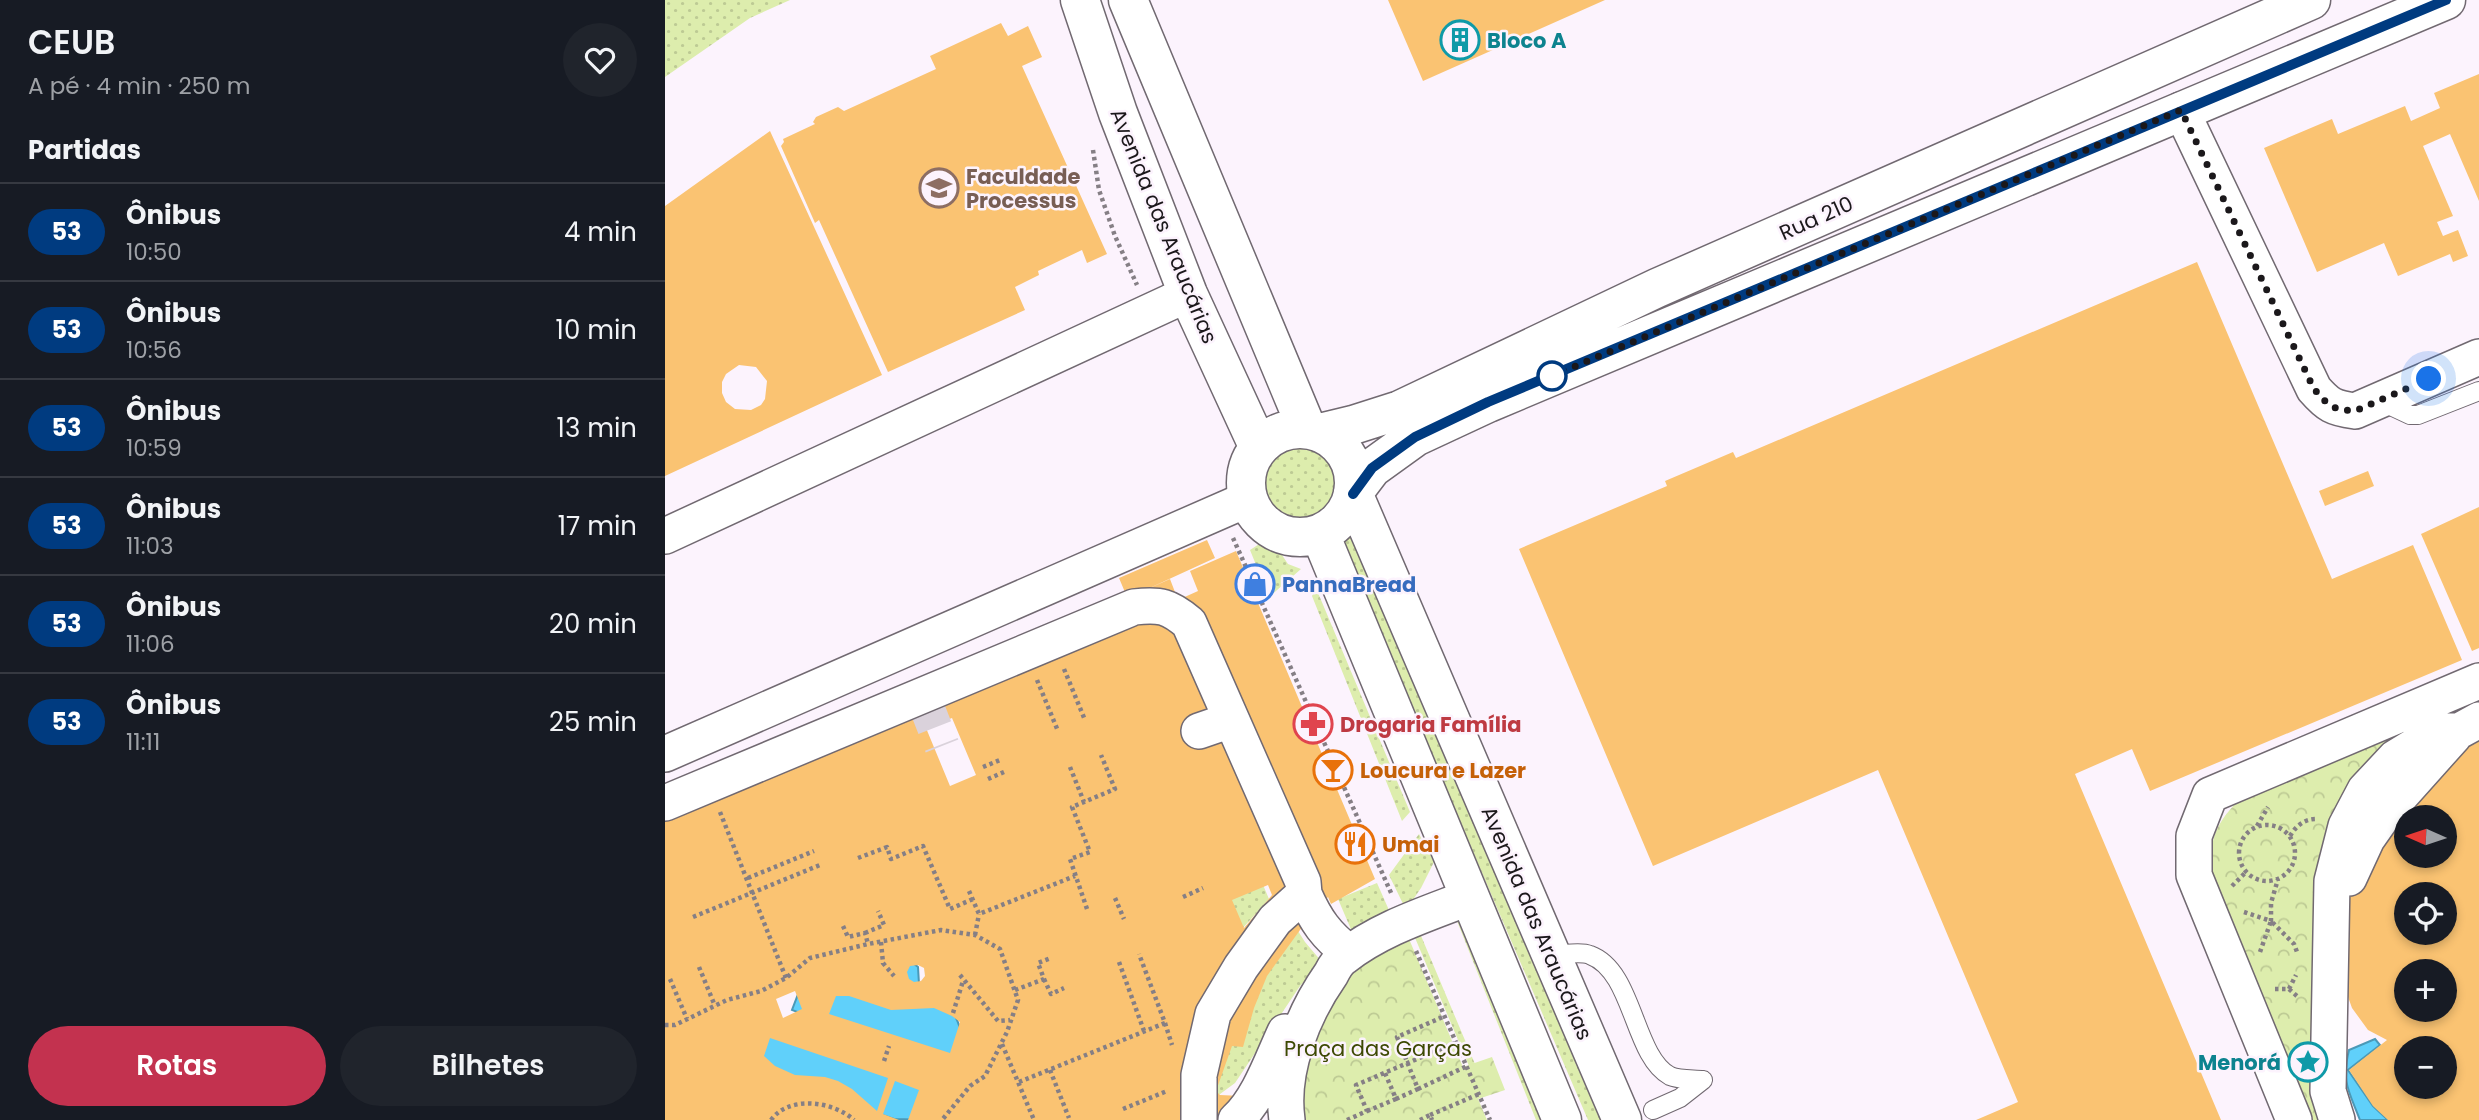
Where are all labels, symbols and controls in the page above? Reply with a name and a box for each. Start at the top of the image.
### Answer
text: CEUB [28,19,115,66]
building icon: Bloco A [1439,19,1481,61]
button: heart [563,23,637,97]
place label: Bloco A [1487,26,1567,55]
text: A pé · 4 min · 250 m [28,70,250,102]
street label: Avenida das Araucárias [1103,104,1225,348]
text: Partidas [28,132,141,168]
place label: Faculdade Processus [966,162,1081,215]
school or university icon: Faculdade Processus [918,167,960,209]
street label: Rua 210 [1774,189,1858,247]
text: Ônibus [126,197,221,233]
text: 4 min [564,214,637,250]
text: 53 [51,215,82,248]
text: 10:50 [126,236,182,268]
text: Ônibus [126,295,221,331]
text: 10 min [556,312,637,348]
text: 53 [51,313,82,346]
text: 10:56 [126,334,182,366]
unlabelled marker [1537,361,1567,391]
your location [2411,361,2446,396]
text: Ônibus [126,393,221,429]
text: 13 min [557,410,637,446]
text: 53 [51,411,82,444]
text: 10:59 [126,432,182,464]
text: Ônibus [126,491,221,527]
text: 17 min [558,508,637,544]
text: 53 [51,509,82,542]
text: 11:03 [126,530,174,562]
shop icon: PannaBread [1234,563,1276,605]
place label: PannaBread [1282,570,1416,599]
text: Ônibus [126,589,221,625]
text: 20 min [549,606,637,642]
text: 53 [51,607,82,640]
text: 11:06 [126,628,175,660]
text: Ônibus [126,687,221,723]
pharmacy icon: Drogaria Família [1292,703,1334,745]
text: 25 min [549,704,637,740]
text: 53 [51,705,82,738]
place label: Drogaria Família [1340,710,1521,739]
text: 11:11 [126,726,160,758]
bar icon: Loucura e Lazer [1312,749,1354,791]
place label: Loucura e Lazer [1360,756,1526,785]
street label: Avenida das Araucárias [1475,802,1599,1044]
north arrow [2394,805,2457,868]
map controls [2394,805,2457,1099]
restaurant icon: Umai [1334,823,1376,865]
place label: Umai [1382,830,1440,859]
button: locate [2394,882,2457,945]
button: + [2394,959,2457,1022]
button: Rotas [28,1026,326,1106]
button: Bilhetes [340,1026,637,1106]
park label: Praça das Garças [1284,1034,1472,1063]
button: − [2394,1036,2457,1099]
place icon: Menorá [2287,1041,2329,1083]
place label: Menorá [2198,1048,2281,1077]

